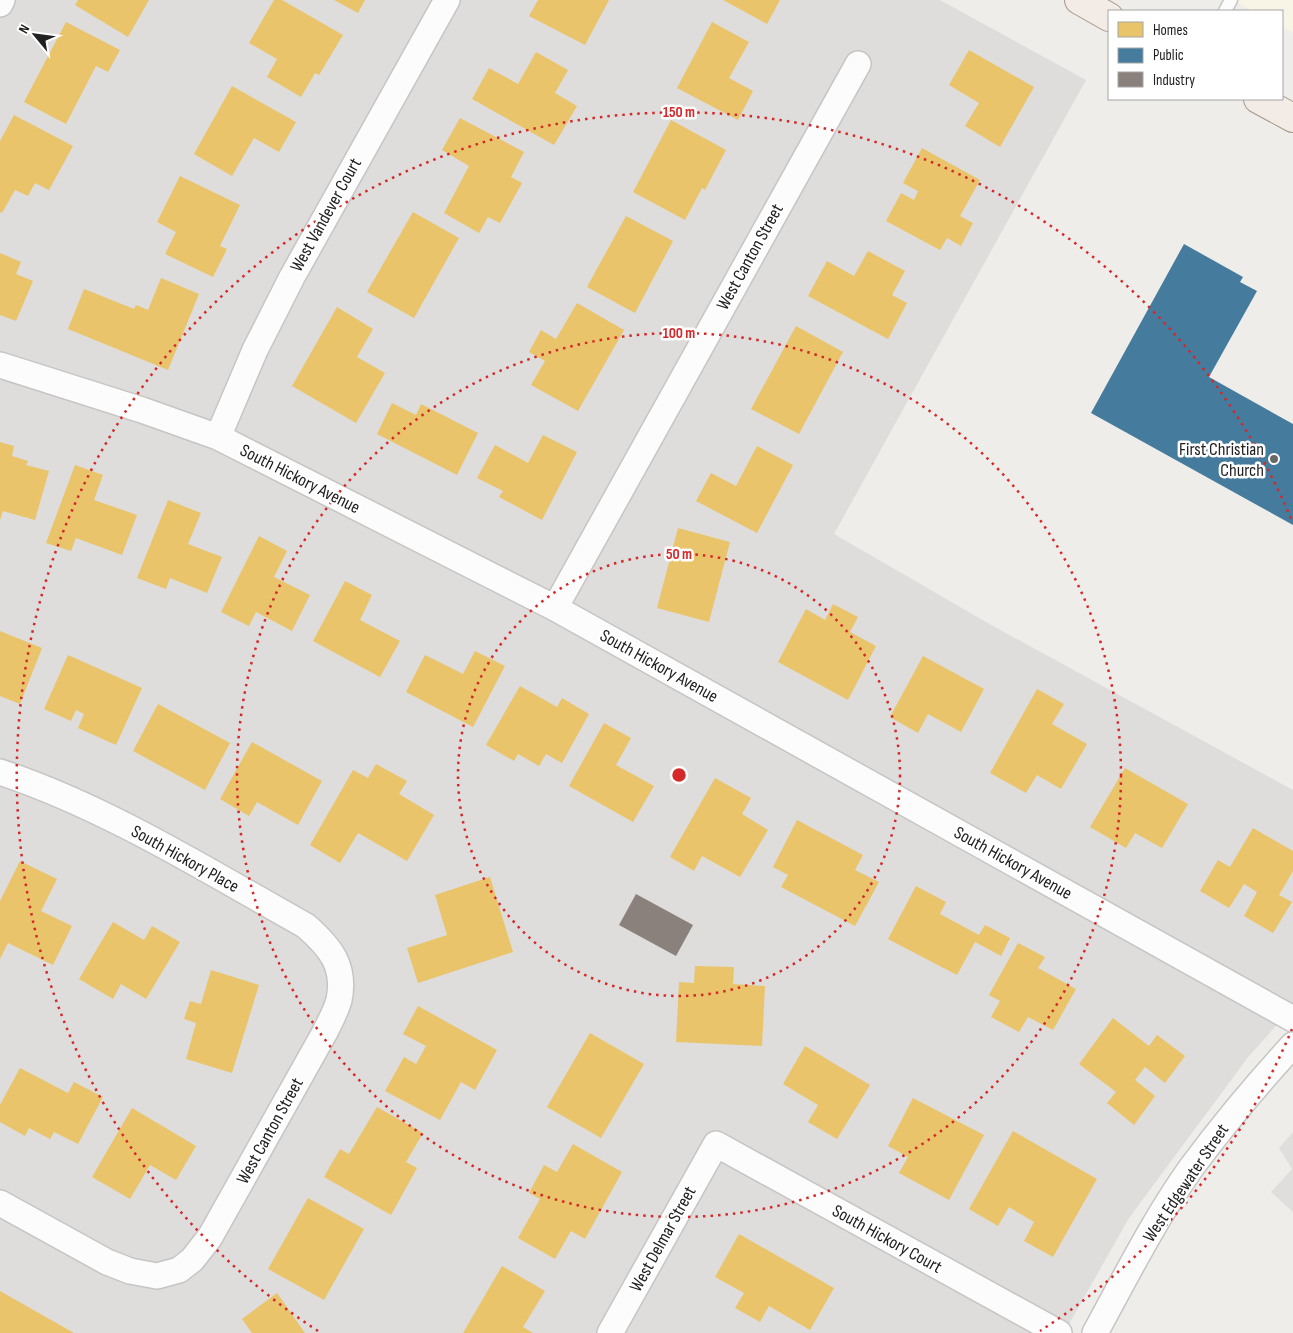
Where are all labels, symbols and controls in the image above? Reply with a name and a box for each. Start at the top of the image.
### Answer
north arrow [10,10,60,60]
legend [1108,10,1283,100]
text: Homes [1153,21,1188,40]
text: N [15,22,33,36]
text: Public [1153,46,1184,65]
text: Industry [1153,71,1195,90]
text: 150 m [663,103,695,122]
street label: West Vandever Court [286,154,366,276]
street label: West Canton Street [712,200,788,314]
text: 100 m [663,324,695,343]
place label: First Christian Church [1179,439,1264,481]
street label: South Hickory Avenue [237,440,363,518]
marker: First Christian Church [1268,453,1280,465]
text: 50 m [666,545,692,564]
street label: South Hickory Avenue [596,625,722,707]
centre of rings [670,766,688,784]
street label: South Hickory Place [127,821,243,897]
street label: South Hickory Avenue [950,822,1076,904]
street label: West Canton Street [232,1074,308,1188]
street label: West Edgewater Street [1139,1120,1234,1246]
street label: West Delmar Street [625,1182,701,1295]
street label: South Hickory Court [829,1200,946,1278]

